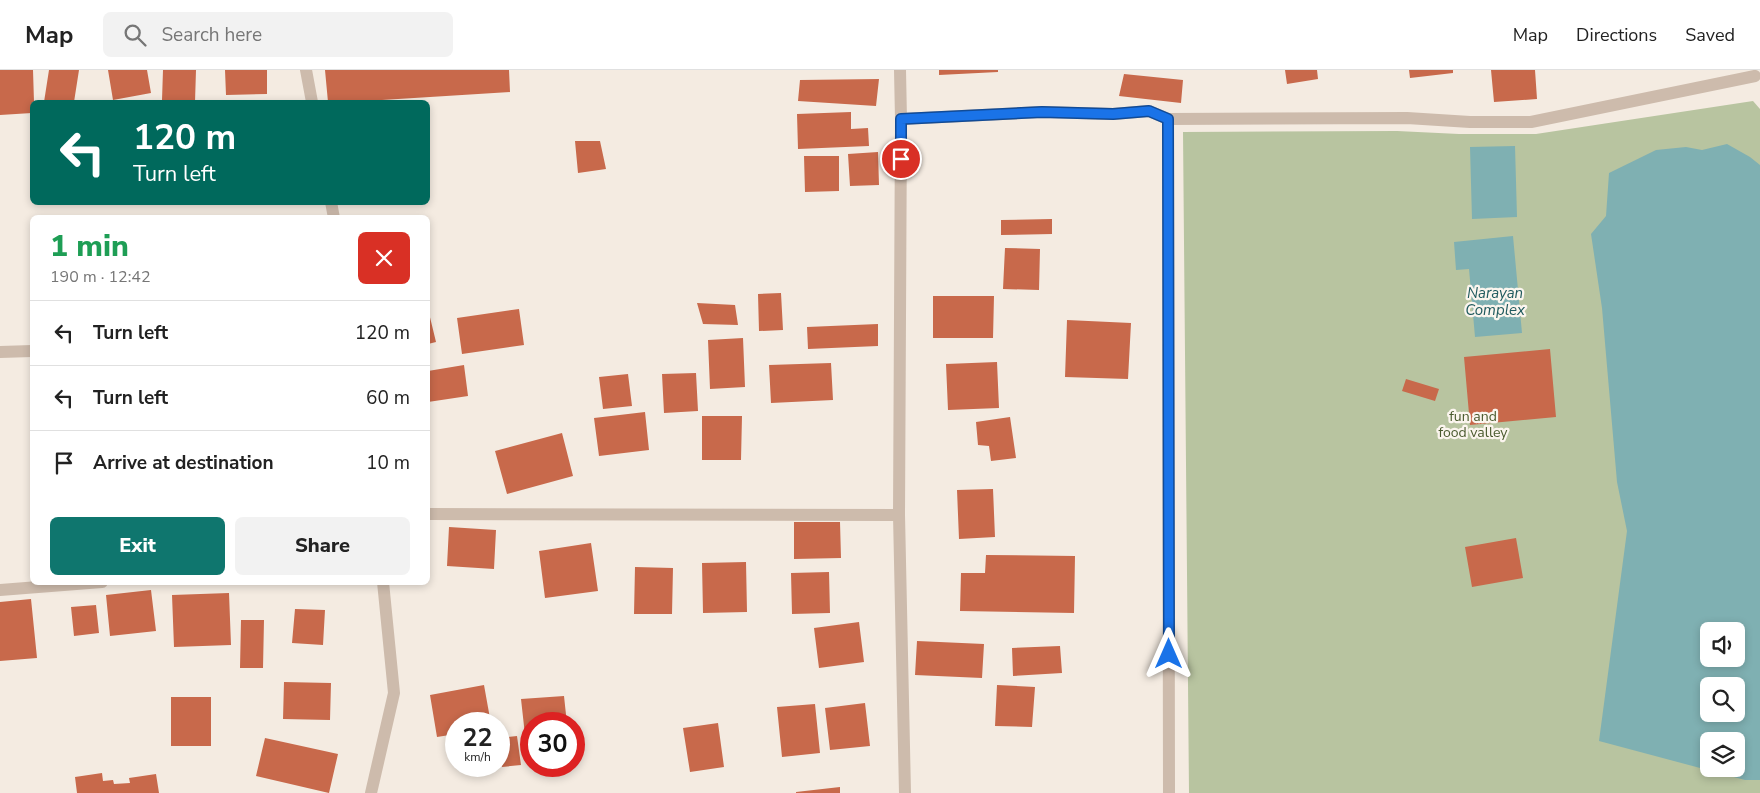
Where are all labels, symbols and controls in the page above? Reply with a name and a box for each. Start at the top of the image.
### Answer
search box [103,12,453,57]
text: Map [25,19,73,51]
icon: search [121,21,149,49]
text: Search here [161,22,262,48]
text: Map [1513,23,1548,47]
text: Directions [1576,23,1657,47]
text: Saved [1685,23,1735,47]
text: 120 m [133,114,236,161]
icon: left [50,120,115,185]
pin [880,138,922,180]
icon: arrive [887,145,915,173]
text: Turn left [133,159,216,189]
text: 1 min [50,226,129,267]
button: close [358,232,410,284]
text: 190 m · 12:42 [50,266,151,288]
water label: Narayan Complex [1465,283,1526,320]
icon: left [50,319,78,347]
text: Turn left [93,320,168,346]
text: 120 m [355,320,410,346]
icon: left [50,384,78,412]
text: Turn left [93,385,168,411]
text: 60 m [366,385,410,411]
park label: fun and food valley [1438,407,1508,442]
icon: arrive [50,449,78,477]
text: Arrive at destination [93,450,274,476]
text: 10 m [366,450,410,476]
button: Exit [50,517,225,575]
button: Share [235,517,410,575]
map controls [1700,622,1745,777]
button: sound [1700,622,1745,667]
position arrow [1142,627,1194,679]
button: search [1700,677,1745,722]
speed limit sign: 30 [520,712,585,777]
text: 22 [462,721,493,755]
button: layers [1700,732,1745,777]
text: km/h [464,749,491,765]

